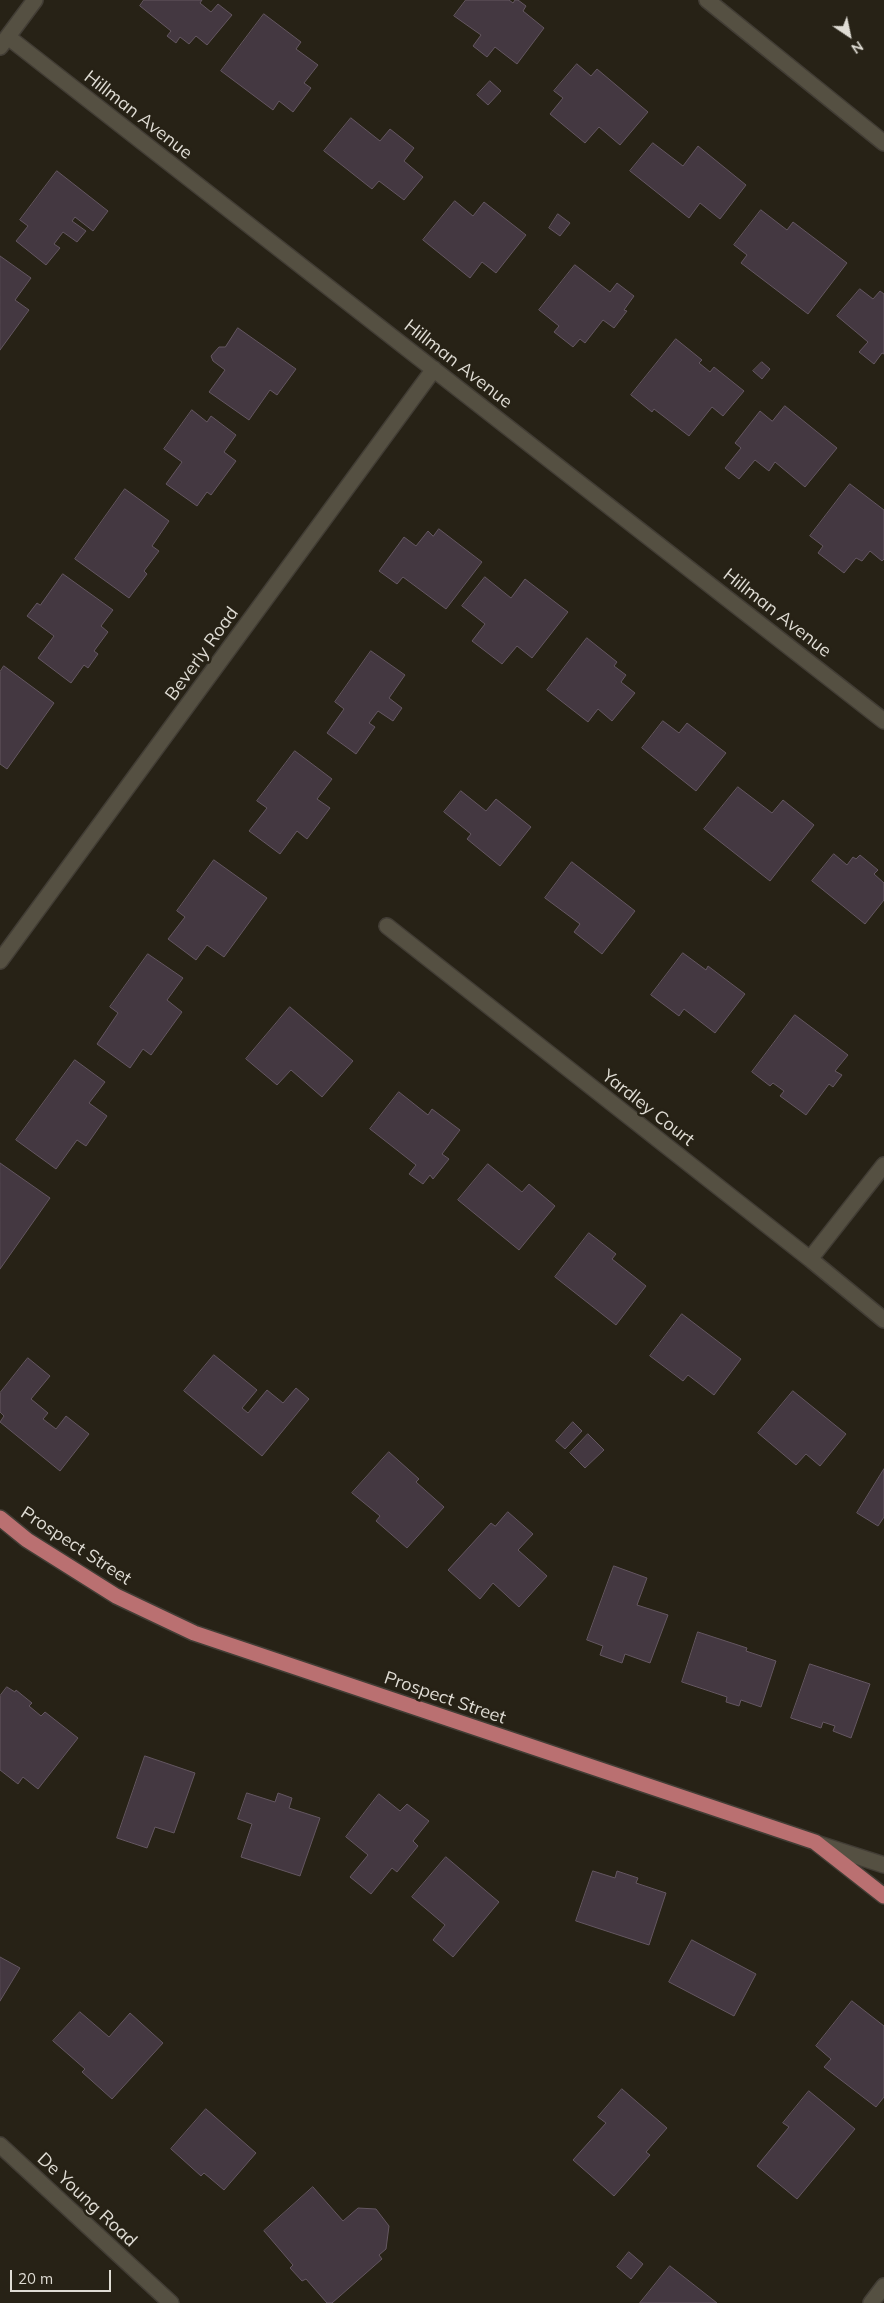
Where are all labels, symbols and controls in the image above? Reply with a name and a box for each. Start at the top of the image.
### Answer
north arrow [824,10,874,60]
text: N [848,37,867,58]
street label: Hillman Avenue [80,66,196,164]
street label: Hillman Avenue [400,315,516,413]
street label: Hillman Avenue [719,564,835,662]
street label: Beverly Road [161,603,243,705]
street label: Yardley Court [597,1065,699,1151]
street label: Prospect Street [17,1502,135,1590]
street label: Prospect Street [381,1667,509,1729]
street label: De Young Road [33,2148,141,2252]
scale bar [12,2260,114,2292]
text: 20 m [18,2269,53,2288]

